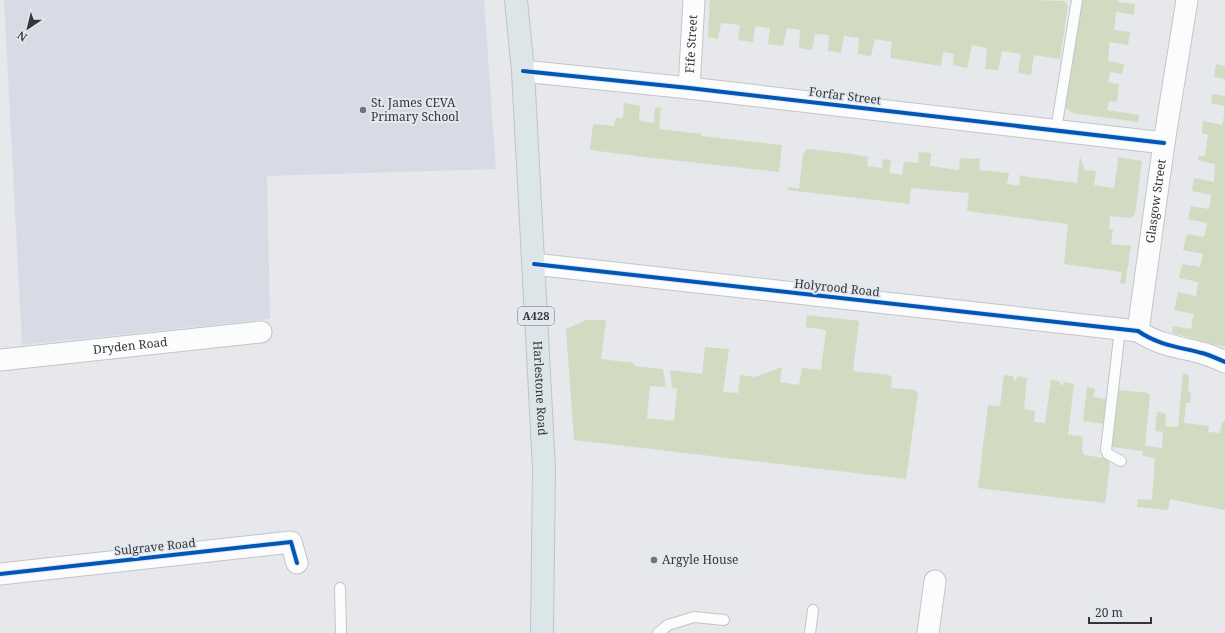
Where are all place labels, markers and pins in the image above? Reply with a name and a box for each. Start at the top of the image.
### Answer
place label: St. James CEVA Primary School [371,94,459,125]
marker: St. James CEVA Primary School [358,105,368,115]
place label: Argyle House [662,551,739,568]
marker: Argyle House [649,555,659,565]

